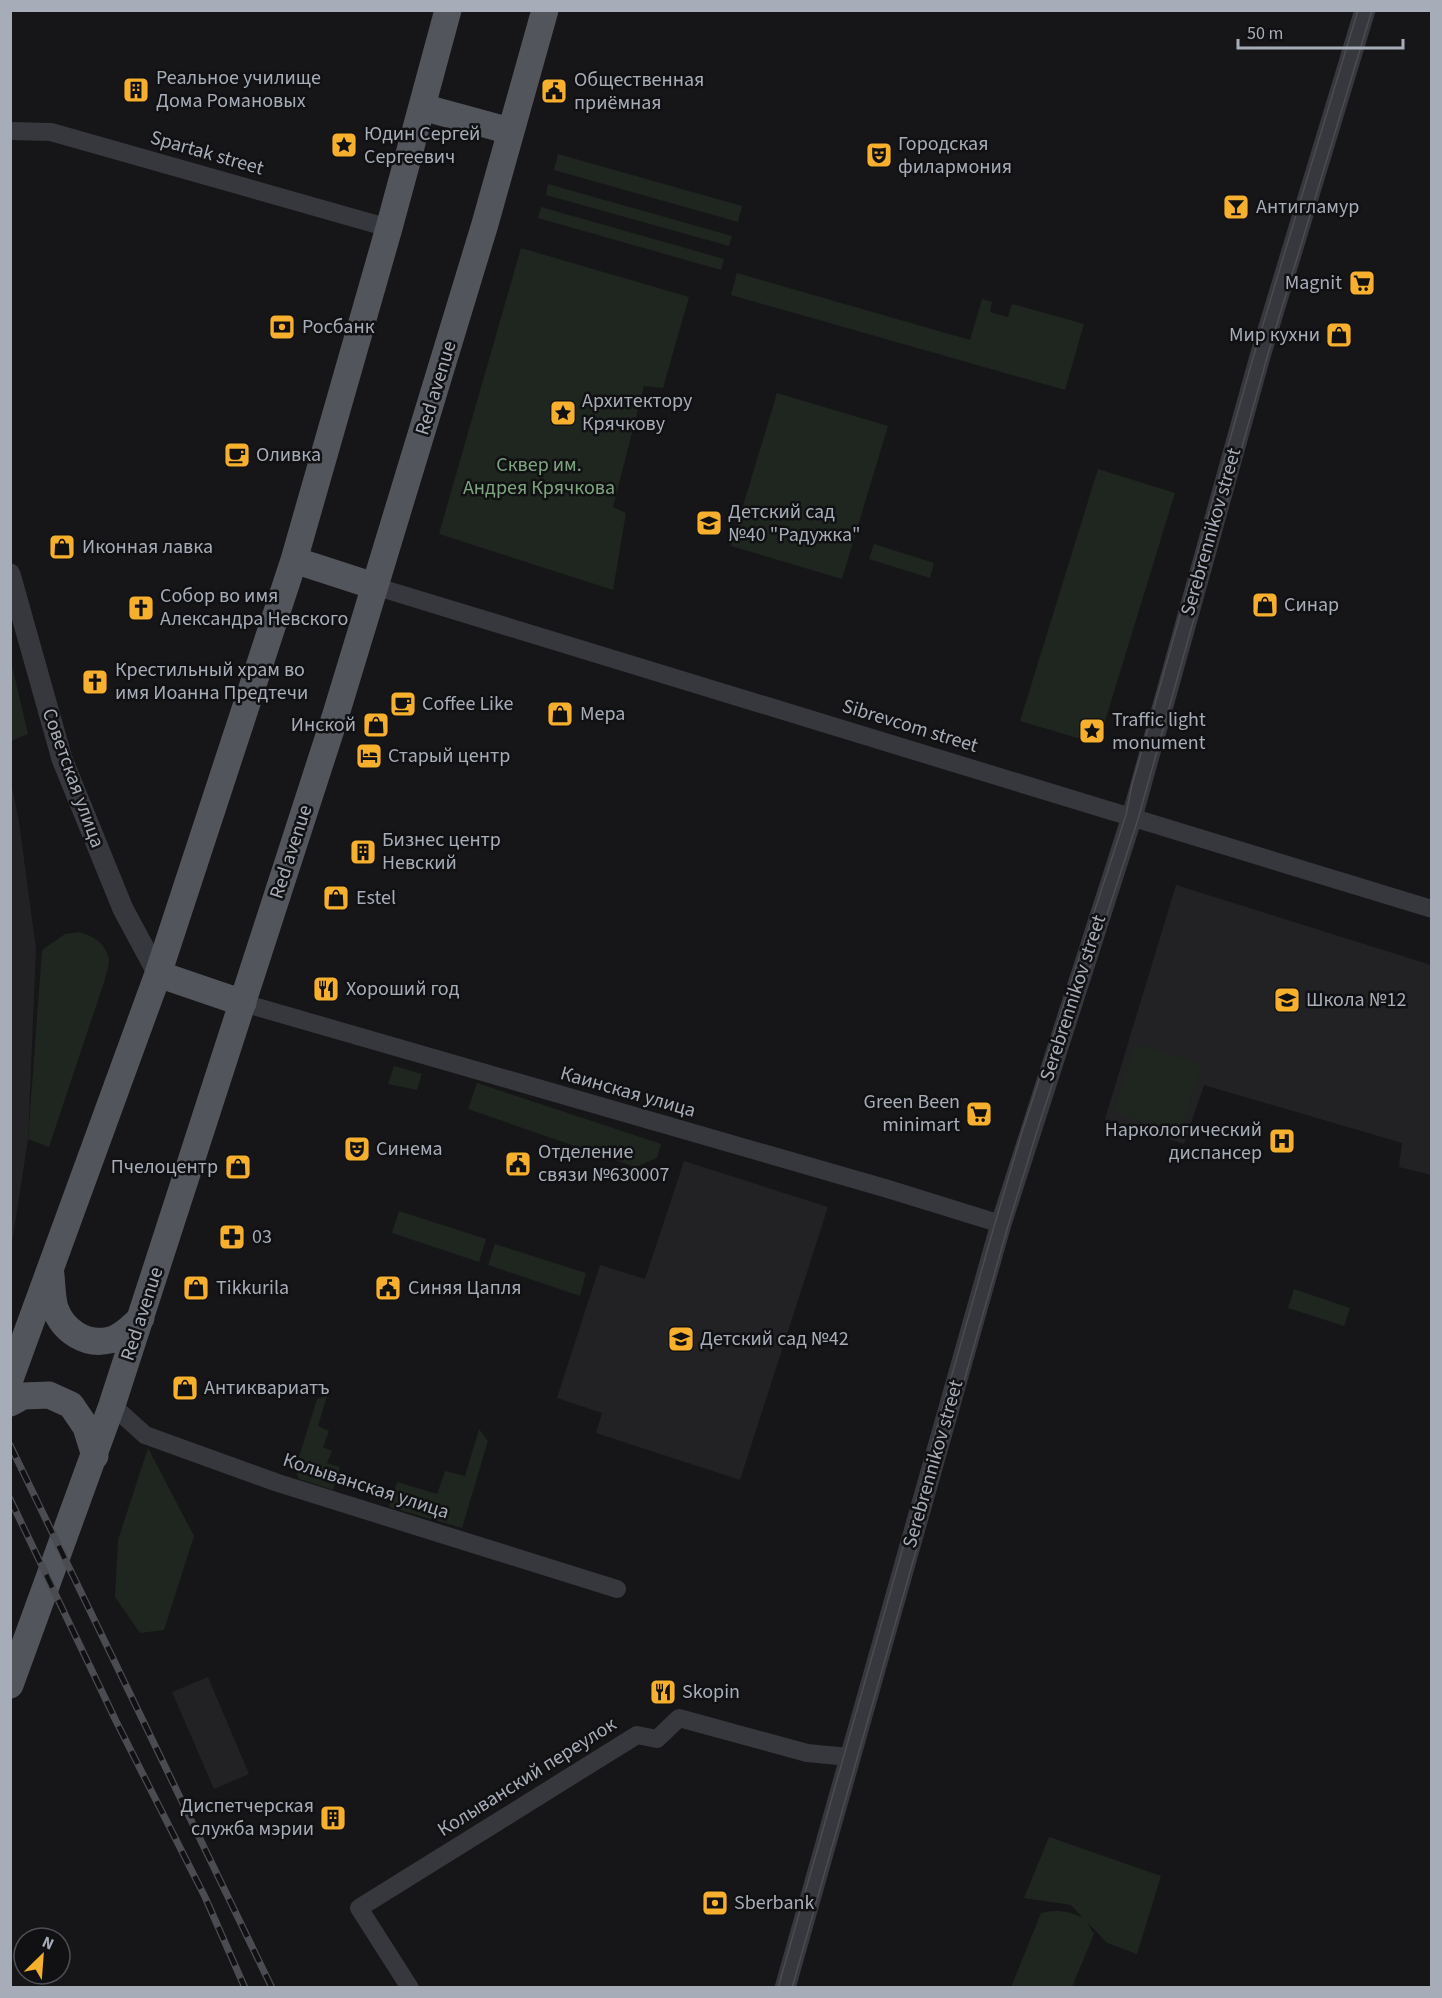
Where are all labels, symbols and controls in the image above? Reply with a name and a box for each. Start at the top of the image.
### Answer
scale bar [1238,12,1403,50]
text: 50 m [1247,21,1283,46]
place label: Реальное училище Дома Романовых [156,64,321,115]
place label: Общественная приёмная [574,66,704,117]
building icon: Реальное училище Дома Романовых [121,75,151,105]
public building icon: Общественная приёмная [539,76,569,106]
place label: Юдин Сергей Сергеевич [364,120,480,171]
street label: Spartak street [147,123,267,183]
place icon: Юдин Сергей Сергеевич [329,130,359,160]
place label: Городская филармония [898,130,1012,181]
theatre icon: Городская филармония [864,140,894,170]
bar icon: Антигламур [1221,192,1251,222]
place label: Антигламур [1256,193,1359,221]
supermarket icon: Magnit [1347,268,1377,298]
place label: Magnit [1285,269,1342,297]
bank icon: Росбанк [267,312,297,342]
place label: Росбанк [302,313,375,341]
shop icon: Мир кухни [1324,320,1354,350]
place label: Мир кухни [1229,321,1320,349]
street label: Red avenue [408,337,464,439]
place label: Архитектору Крячкову [582,387,693,438]
place icon: Архитектору Крячкову [548,398,578,428]
cafe icon: Оливка [222,440,252,470]
place label: Оливка [256,441,321,469]
street label: Serebrennikov street [1174,445,1248,619]
park label: Сквер им. Андрея Крячкова [463,451,615,502]
place label: Детский сад №40 "Радужка" [728,498,861,549]
school or university icon: Детский сад №40 "Радужка" [694,508,724,538]
shop icon: Иконная лавка [47,532,77,562]
place label: Иконная лавка [82,533,213,561]
place label: Собор во имя Александра Невского [160,582,348,633]
shop icon: Синар [1250,590,1280,620]
place label: Синар [1284,591,1339,619]
church icon: Собор во имя Александра Невского [126,593,156,623]
place label: Крестильный храм во имя Иоанна Предтечи [115,656,308,707]
church icon: Крестильный храм во имя Иоанна Предтечи [80,667,110,697]
cafe icon: Coffee Like [388,689,418,719]
place label: Coffee Like [422,690,514,718]
street label: Sibrevcom street [839,692,982,760]
shop icon: Мера [545,699,575,729]
place label: Мера [580,700,625,728]
street label: Советская улица [35,704,111,852]
place label: Traffic light monument [1112,706,1206,757]
shop icon: Инской [361,710,391,740]
place label: Инской [291,711,356,739]
place icon: Traffic light monument [1077,716,1107,746]
hotel icon: Старый центр [354,741,384,771]
place label: Старый центр [388,742,510,770]
street label: Red avenue [263,801,319,903]
place label: Бизнес центр Невский [382,826,501,877]
building icon: Бизнес центр Невский [348,837,378,867]
shop icon: Estel [321,883,351,913]
place label: Estel [356,884,396,912]
street label: Serebrennikov street [1033,911,1113,1085]
restaurant icon: Хороший год [311,974,341,1004]
place label: Хороший год [346,975,460,1003]
school or university icon: Школа №12 [1272,985,1302,1015]
place label: Школа №12 [1306,986,1406,1014]
street label: Каинская улица [557,1059,699,1125]
place label: Green Been minimart [864,1088,960,1139]
supermarket icon: Green Been minimart [964,1099,994,1129]
place label: Наркологический диспансер [1105,1116,1262,1167]
hospital icon: Наркологический диспансер [1267,1126,1297,1156]
theatre icon: Синема [342,1134,372,1164]
place label: Синема [376,1135,443,1163]
place label: Отделение связи №630007 [538,1138,669,1189]
public building icon: Отделение связи №630007 [503,1149,533,1179]
shop icon: Пчелоцентр [223,1152,253,1182]
place label: Пчелоцентр [111,1153,218,1181]
pharmacy icon: 03 [217,1222,247,1252]
place label: 03 [252,1223,272,1251]
street label: Red avenue [114,1263,170,1365]
shop icon: Tikkurila [181,1273,211,1303]
public building icon: Синяя Цапля [373,1273,403,1303]
place label: Tikkurila [216,1274,289,1302]
place label: Синяя Цапля [408,1274,522,1302]
school or university icon: Детский сад №42 [666,1324,696,1354]
place label: Детский сад №42 [700,1325,849,1353]
shop icon: Антиквариатъ [170,1373,200,1403]
place label: Антиквариатъ [204,1374,330,1402]
street label: Serebrennikov street [896,1377,970,1551]
street label: Колыванская улица [279,1446,453,1526]
restaurant icon: Skopin [648,1677,678,1707]
place label: Skopin [682,1678,740,1706]
street label: Колыванский переулок [432,1710,622,1843]
place label: Диспетчерская служба мэрии [180,1792,314,1843]
building icon: Диспетчерская служба мэрии [318,1803,348,1833]
bank icon: Sberbank [700,1888,730,1918]
place label: Sberbank [734,1889,814,1917]
north arrow [12,1926,72,1986]
text: N [38,1931,57,1956]

